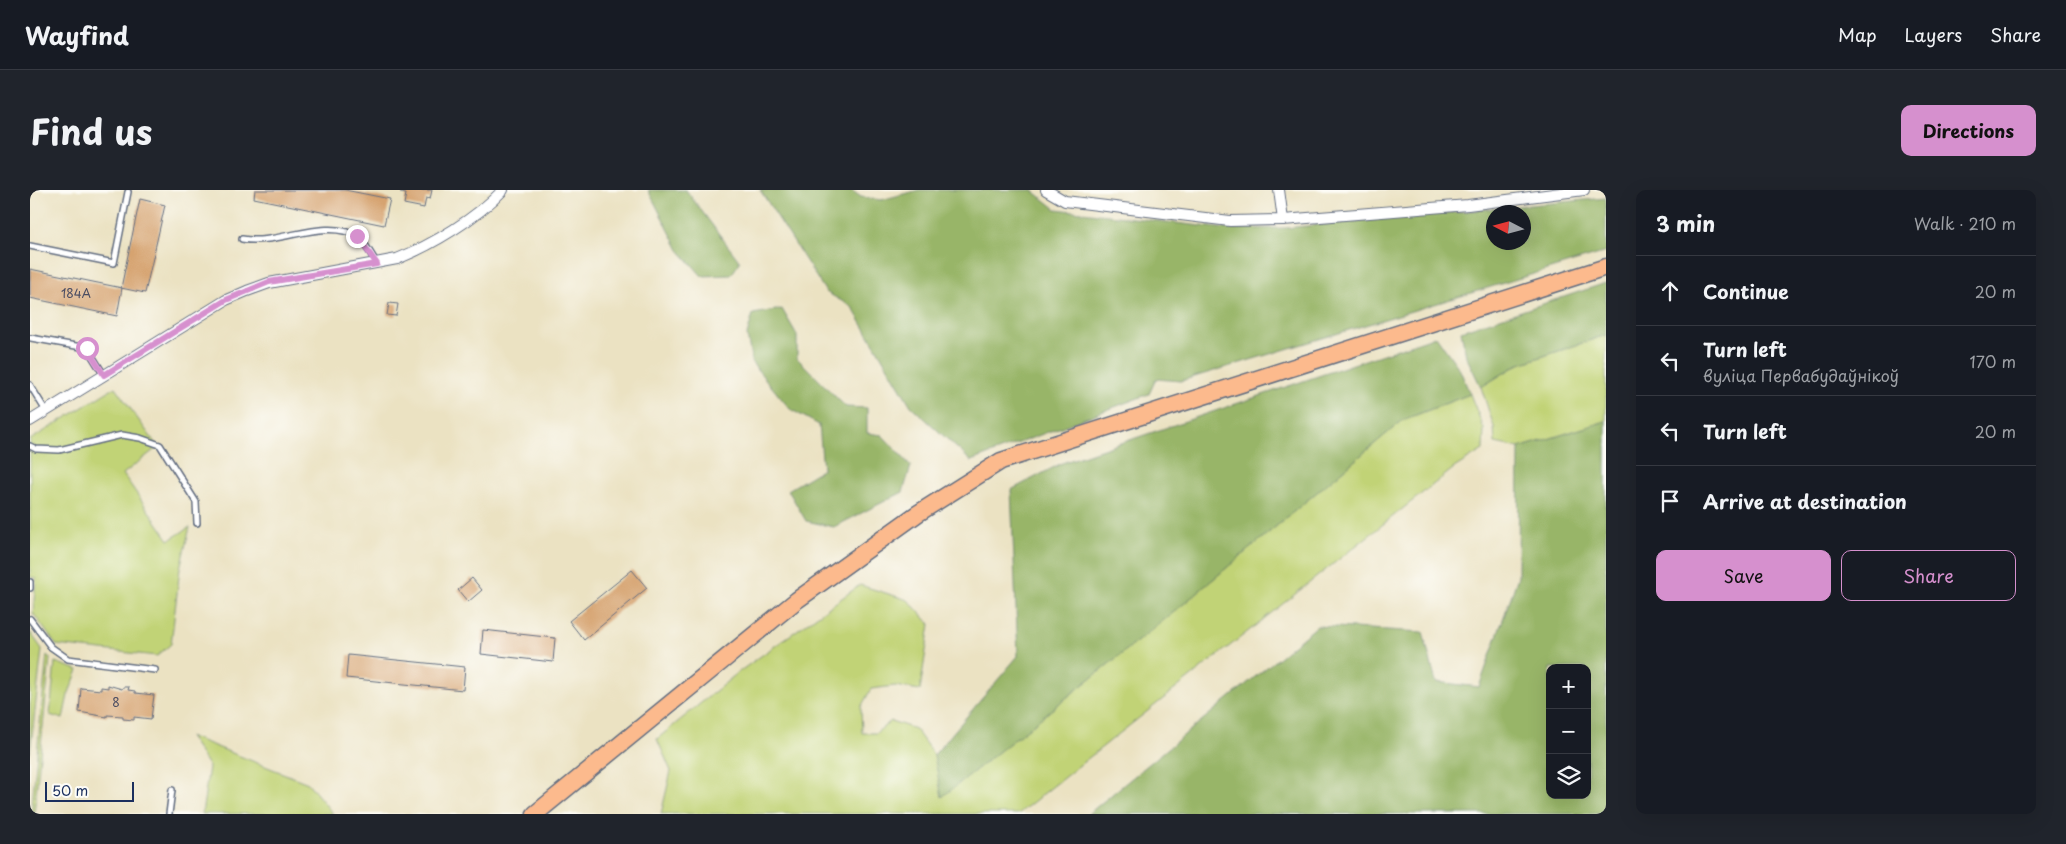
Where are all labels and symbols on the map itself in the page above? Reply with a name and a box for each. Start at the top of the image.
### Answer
north arrow [1486,205,1531,250]
route end [346,225,369,248]
house number: 184А [61,284,91,302]
route start [76,337,99,360]
house number: 8 [112,693,120,711]
scale bar [45,779,134,802]

